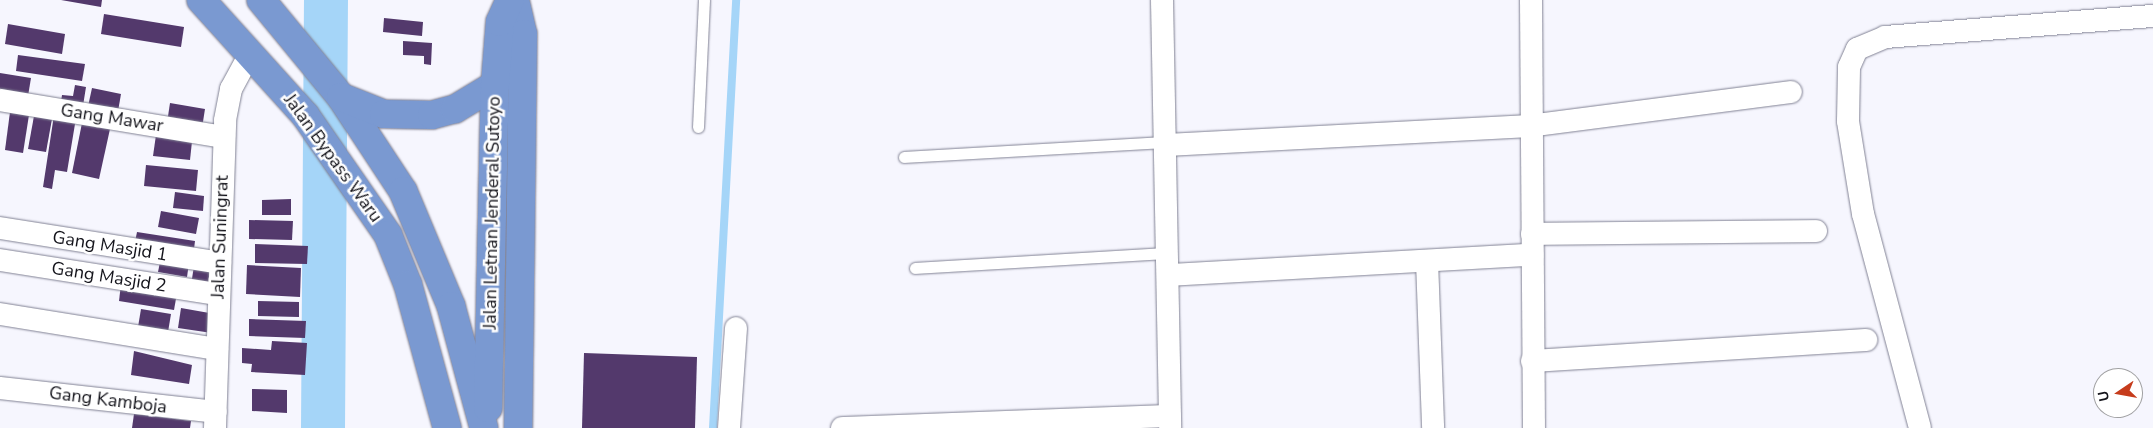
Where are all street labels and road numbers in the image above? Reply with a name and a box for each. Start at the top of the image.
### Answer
street label: Jalan Bypass Waru [279,90,387,226]
street label: Jalan Letnan Jenderal Sutoyo [479,96,505,330]
street label: Gang Mawar [59,99,165,137]
street label: Jalan Suningrat [207,175,233,299]
street label: Gang Masjid 1 [51,226,169,266]
street label: Gang Masjid 2 [50,257,168,297]
street label: Gang Kamboja [48,382,168,418]

